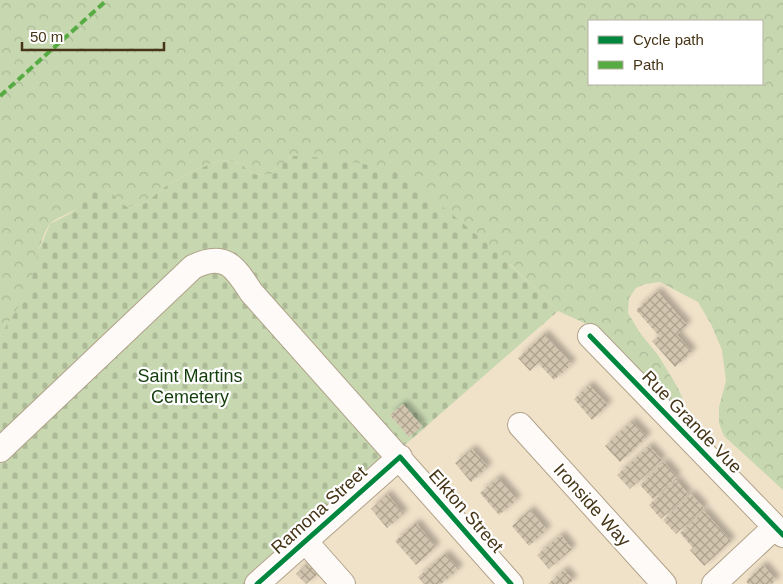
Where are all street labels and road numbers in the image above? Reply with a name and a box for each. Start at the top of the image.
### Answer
street label: Rue Grande Vue [638,367,746,477]
street label: Ironside Way [550,460,634,550]
street label: Ramona Street [267,462,371,558]
street label: Elkton Street [425,466,507,556]

